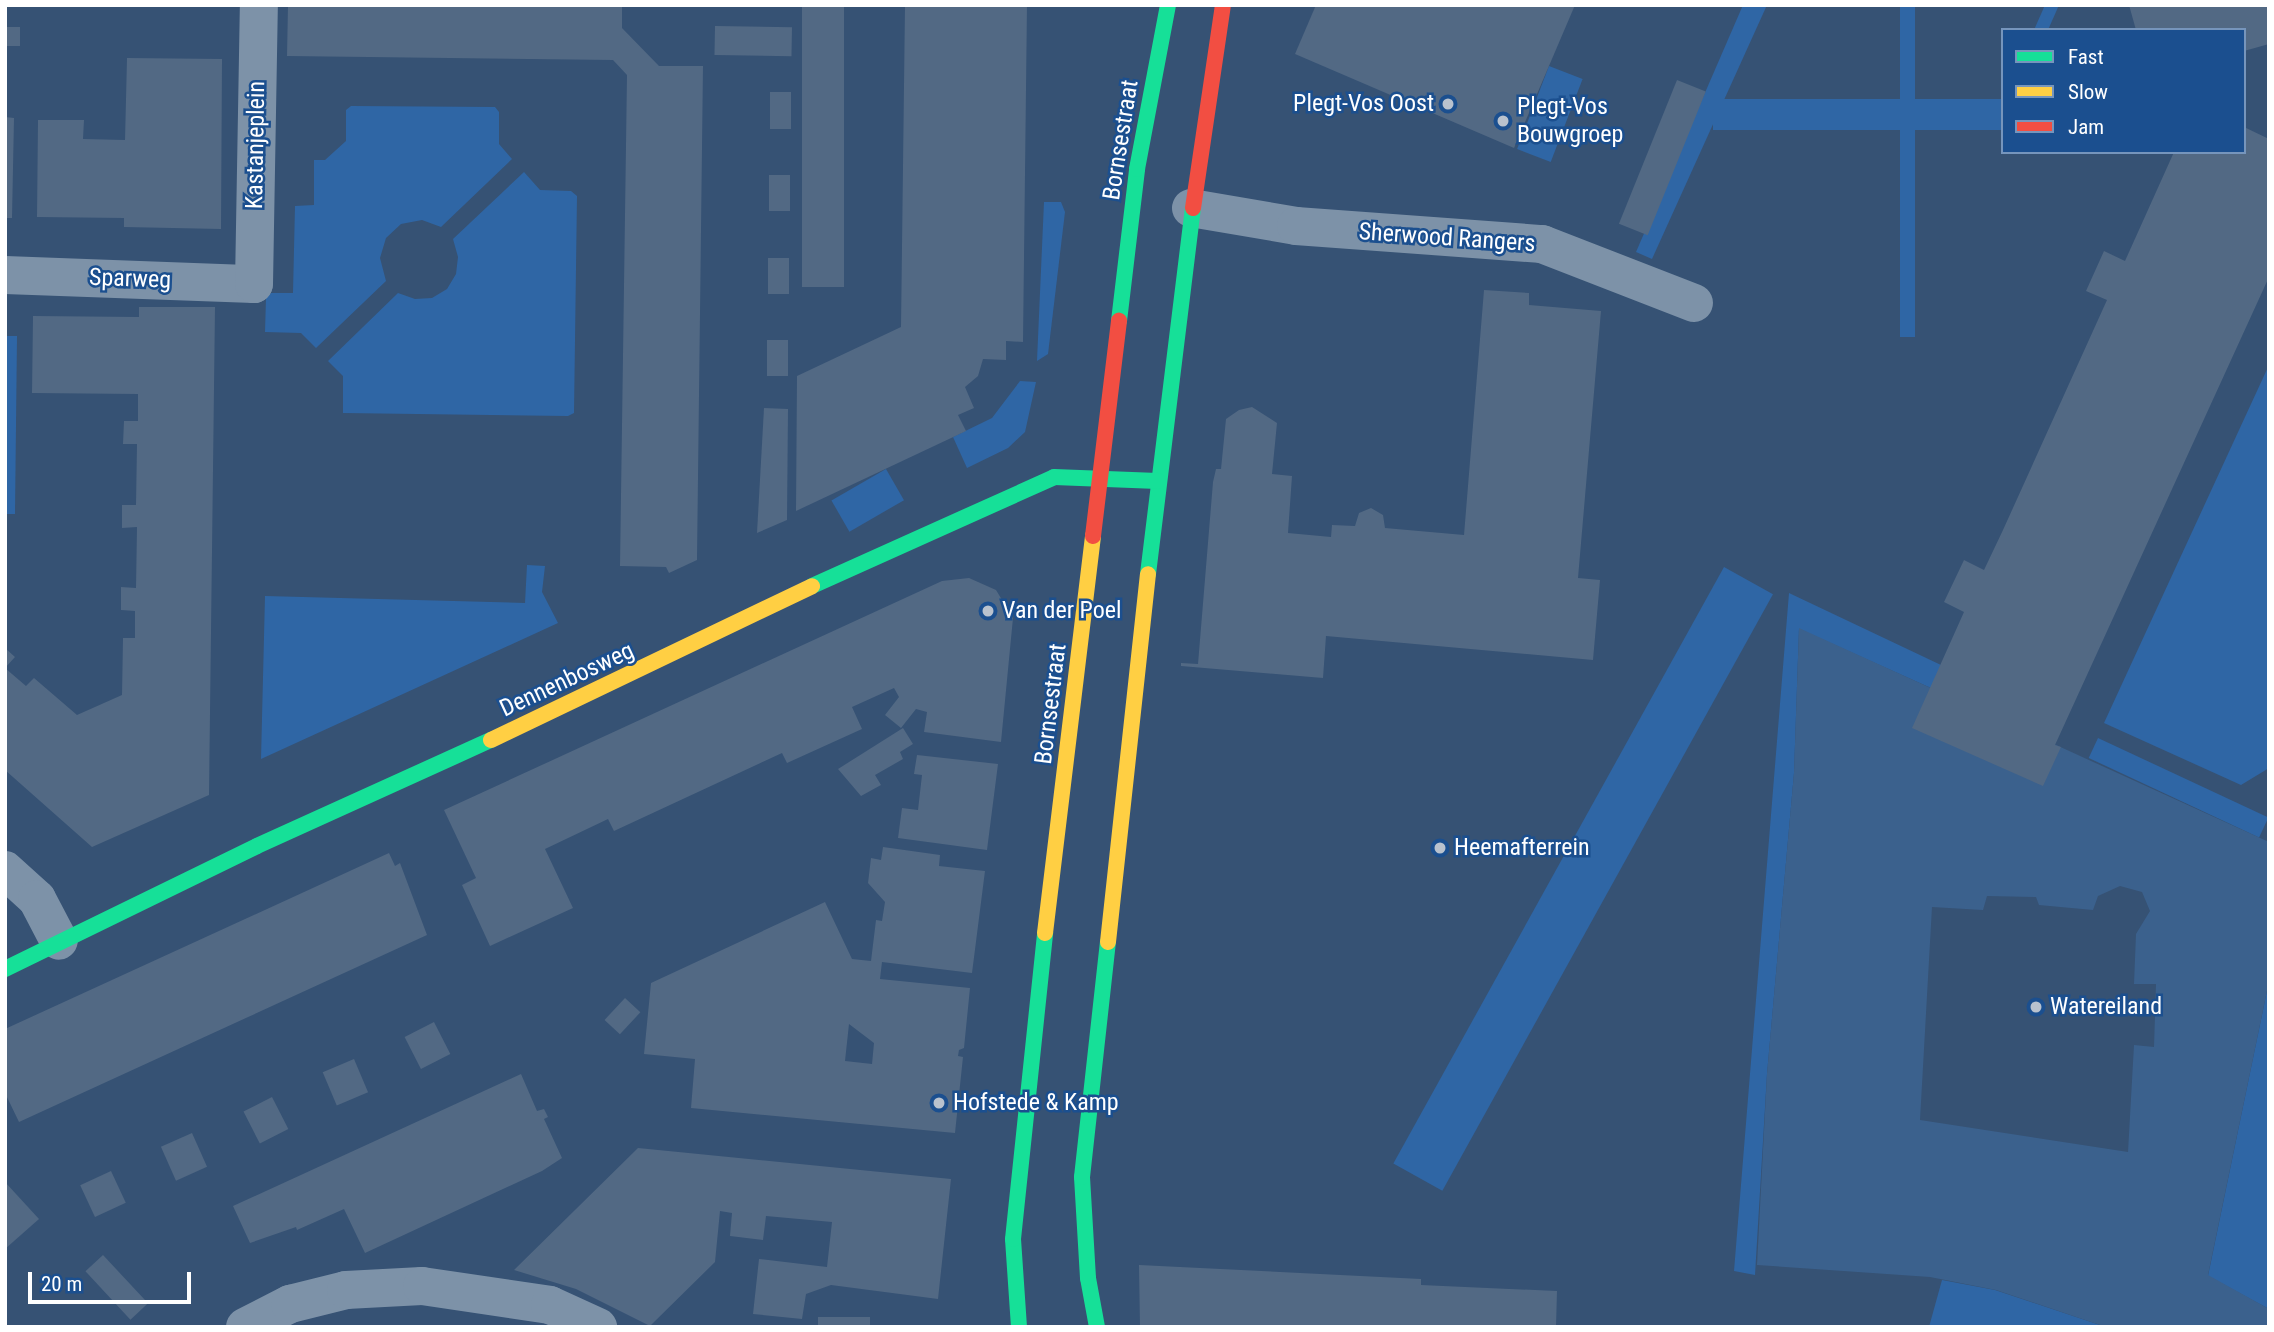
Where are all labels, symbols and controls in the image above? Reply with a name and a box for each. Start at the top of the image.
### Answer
legend [2001,28,2246,154]
text: Fast [2068,45,2104,69]
street label: Bornsestraat [1097,78,1145,202]
text: Slow [2068,80,2108,104]
street label: Kastanjeplein [240,81,272,209]
place label: Plegt-Vos Oost [1293,90,1434,118]
place label: Plegt-Vos Bouwgroep [1517,93,1623,149]
marker: Plegt-Vos Oost [1440,96,1456,112]
marker: Plegt-Vos Bouwgroep [1495,113,1511,129]
text: Jam [2068,115,2104,139]
street label: Sherwood Rangers [1358,217,1536,259]
street label: Sparweg [89,263,171,295]
place label: Van der Poel [1002,597,1121,625]
marker: Van der Poel [980,603,996,619]
street label: Dennenbosweg [495,636,639,724]
street label: Bornsestraat [1029,642,1073,766]
place label: Heemafterrein [1454,834,1590,862]
marker: Heemafterrein [1432,840,1448,856]
place label: Watereiland [2050,993,2162,1021]
marker: Watereiland [2028,999,2044,1015]
place label: Hofstede & Kamp [953,1089,1119,1117]
marker: Hofstede & Kamp [931,1095,947,1111]
scale bar [32,1258,194,1302]
text: 20 m [41,1272,82,1296]

